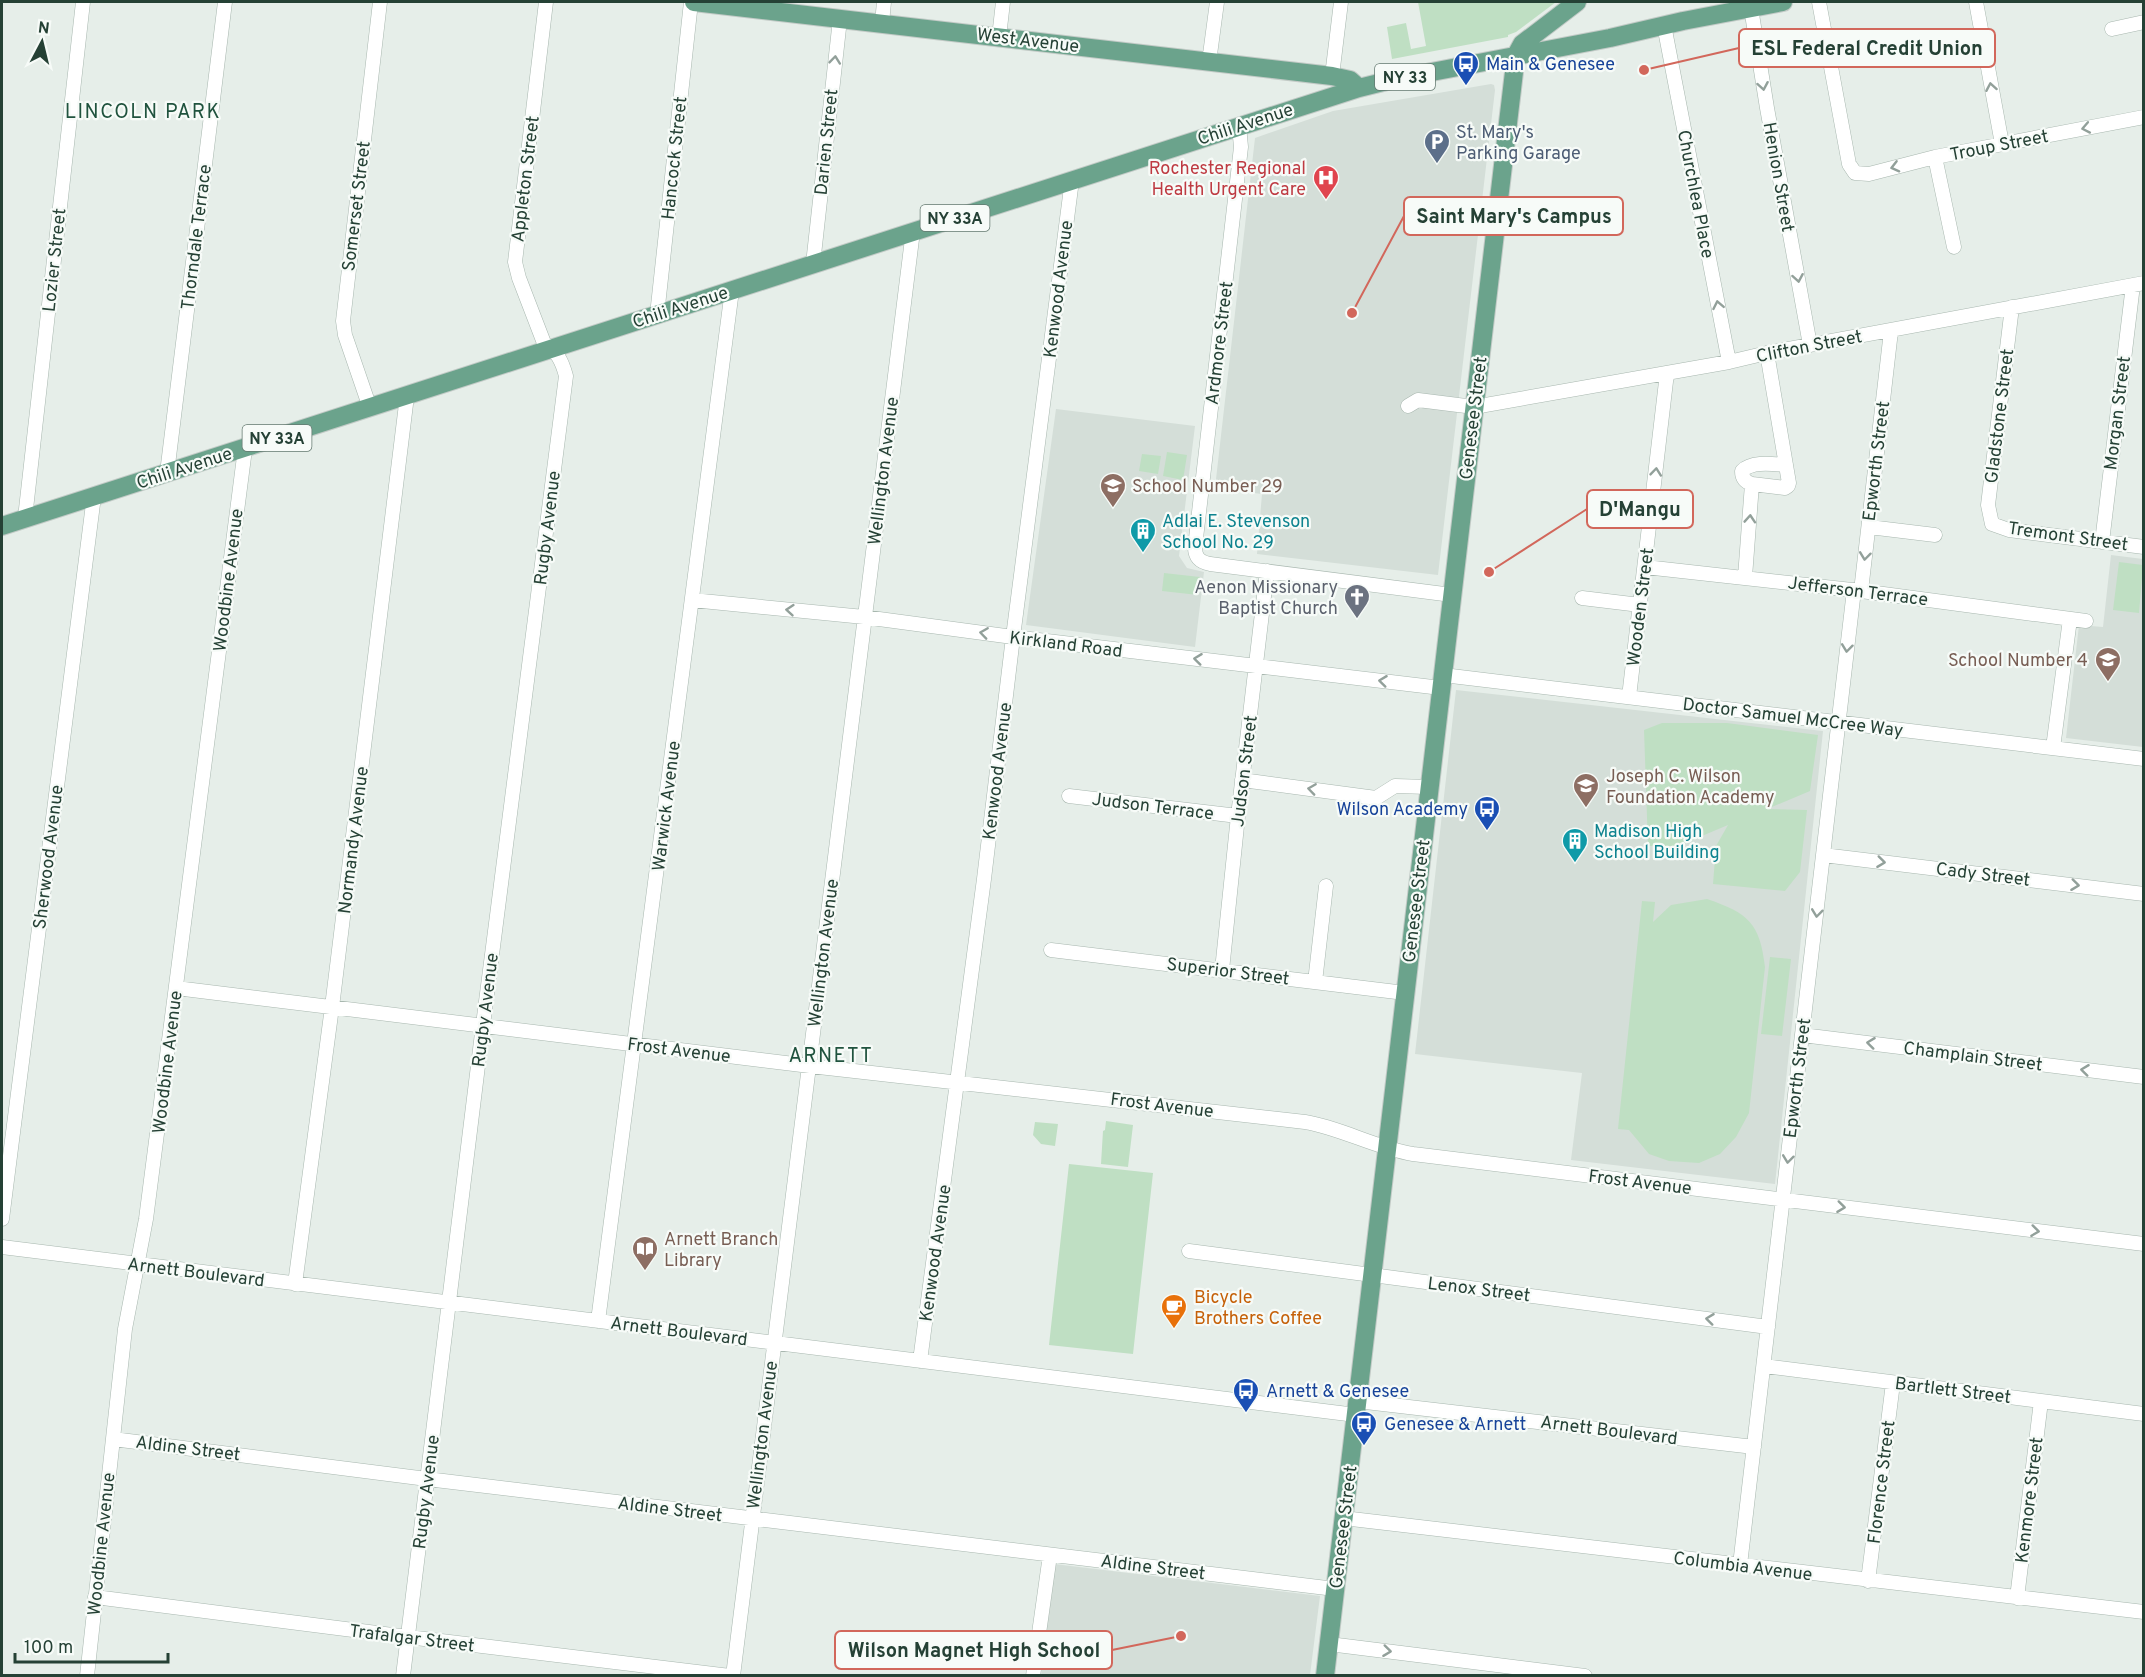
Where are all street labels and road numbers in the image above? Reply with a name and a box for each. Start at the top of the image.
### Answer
street label: West Avenue [975,24,1080,59]
road number: NY 33 [1375,64,1435,90]
street label: Darien Street [810,88,845,197]
street label: Hancock Street [658,95,693,221]
street label: Chili Avenue [1195,99,1296,152]
street label: Appleton Street [507,115,546,244]
street label: Henion Street [1757,121,1798,234]
street label: Troup Street [1948,126,2050,167]
street label: Churchlea Place [1671,128,1718,260]
street label: Somerset Street [338,140,377,273]
street label: Thorndale Terrace [177,163,218,311]
road number: NY 33A [920,205,990,231]
street label: Lozier Street [39,207,72,313]
street label: Kenwood Avenue [1040,219,1079,359]
street label: Ardmore Street [1201,280,1239,406]
street label: Chili Avenue [630,282,731,335]
street label: Clifton Street [1754,326,1864,369]
street label: Gladstone Street [1981,347,2020,485]
street label: Genesee Street [1456,355,1493,481]
street label: Morgan Street [2100,355,2137,472]
street label: Wellington Avenue [864,396,905,547]
street label: Epworth Street [1859,400,1896,523]
road number: NY 33A [242,425,312,451]
street label: Chili Avenue [134,443,235,496]
street label: Rugby Avenue [530,470,567,587]
street label: Woodbine Avenue [209,507,250,653]
street label: Tremont Street [2006,518,2129,557]
street label: Wooden Street [1623,547,1660,668]
street label: Jefferson Terrace [1786,572,1929,612]
street label: Kirkland Road [1008,627,1124,664]
street label: Doctor Samuel McCree Way [1681,694,1904,743]
street label: Kenwood Avenue [979,701,1018,841]
street label: Judson Street [1227,714,1264,828]
street label: Warwick Avenue [648,740,687,873]
street label: Normandy Avenue [334,765,375,915]
street label: Sherwood Avenue [29,784,70,931]
street label: Judson Terrace [1091,789,1215,826]
street label: Genesee Street [1399,838,1436,964]
street label: Cady Street [1934,858,2031,893]
street label: Wellington Avenue [804,878,845,1029]
street label: Rugby Avenue [468,952,505,1069]
street label: Superior Street [1165,954,1291,991]
street label: Woodbine Avenue [148,989,189,1135]
street label: Epworth Street [1780,1017,1817,1140]
street label: Frost Avenue [626,1034,732,1069]
street label: Champlain Street [1902,1038,2044,1077]
street label: Frost Avenue [1109,1089,1215,1124]
street label: Frost Avenue [1587,1166,1693,1201]
street label: Kenwood Avenue [915,1183,958,1323]
street label: Arnett Boulevard [126,1254,266,1293]
street label: Lenox Street [1426,1273,1531,1308]
street label: Arnett Boulevard [609,1313,749,1352]
street label: Wellington Avenue [743,1360,784,1511]
street label: Bartlett Street [1893,1373,2012,1410]
street label: Arnett Boulevard [1539,1412,1679,1451]
street label: Florence Street [1864,1419,1901,1545]
street label: Aldine Street [134,1432,242,1467]
street label: Rugby Avenue [409,1434,446,1551]
street label: Kenmore Street [2011,1436,2050,1565]
street label: Genesee Street [1326,1464,1363,1590]
street label: Woodbine Avenue [84,1471,121,1617]
street label: Aldine Street [616,1493,724,1528]
street label: Columbia Avenue [1672,1548,1814,1587]
street label: Aldine Street [1099,1551,1207,1586]
street label: Trafalgar Street [348,1620,476,1659]

